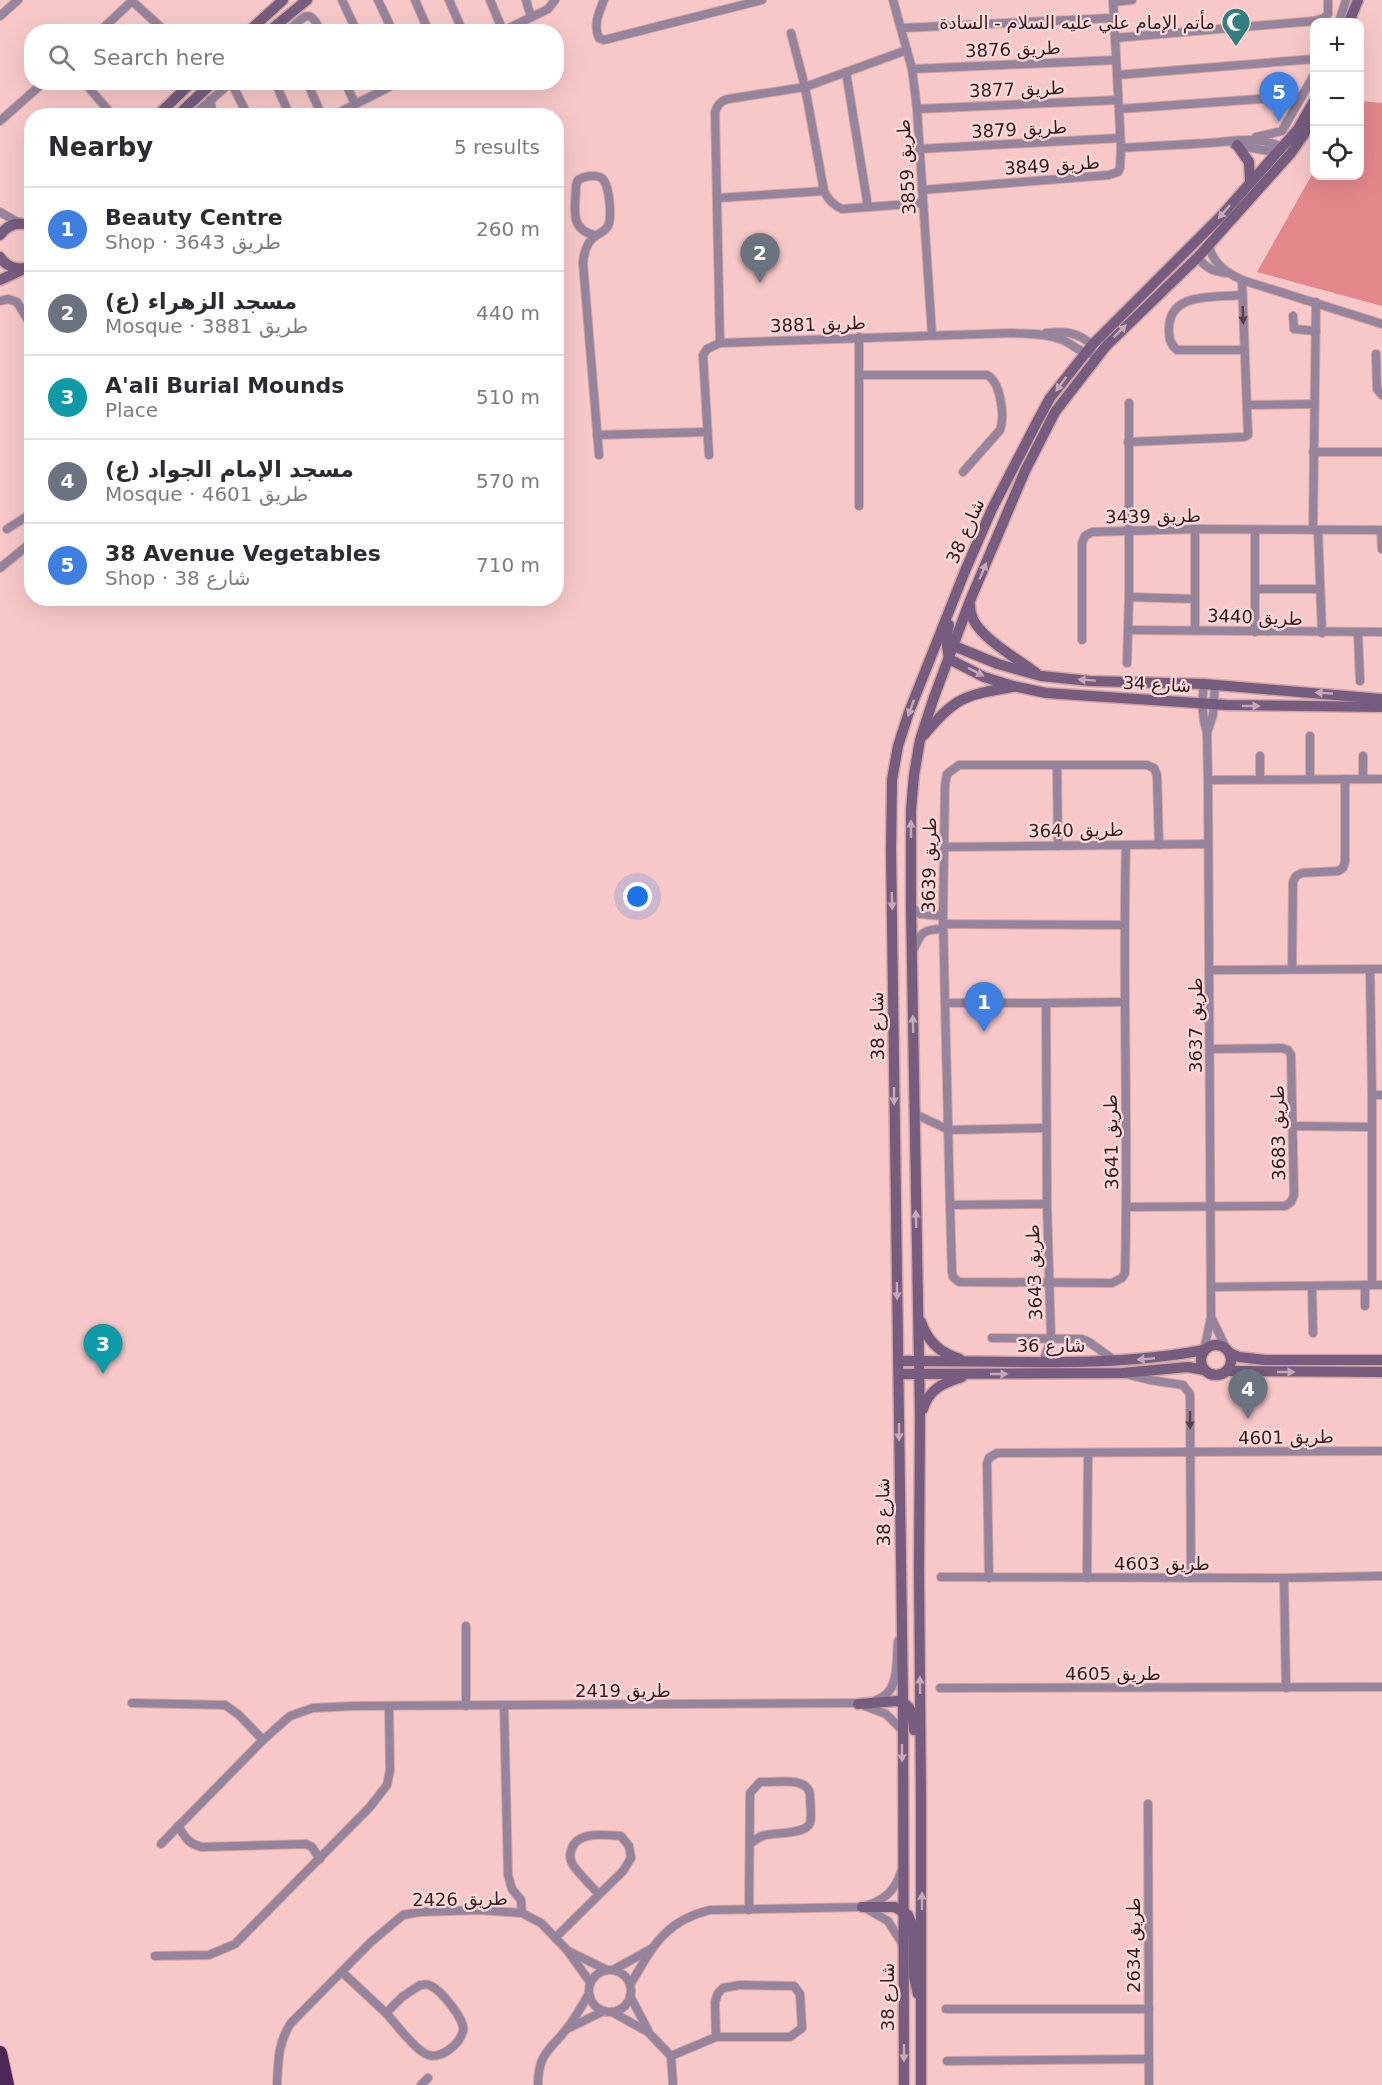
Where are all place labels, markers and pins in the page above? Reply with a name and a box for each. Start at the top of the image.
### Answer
mosque icon: مأتم الإمام علي عليه السلام - السادة [1220,6,1252,48]
place label: مأتم الإمام علي عليه السلام - السادة [939,10,1215,34]
pin: 5 [1260,72,1298,122]
pin: 2 [740,234,780,283]
pin: 1 [964,982,1004,1032]
pin: 3 [84,1324,122,1374]
pin: 4 [1228,1370,1268,1419]

